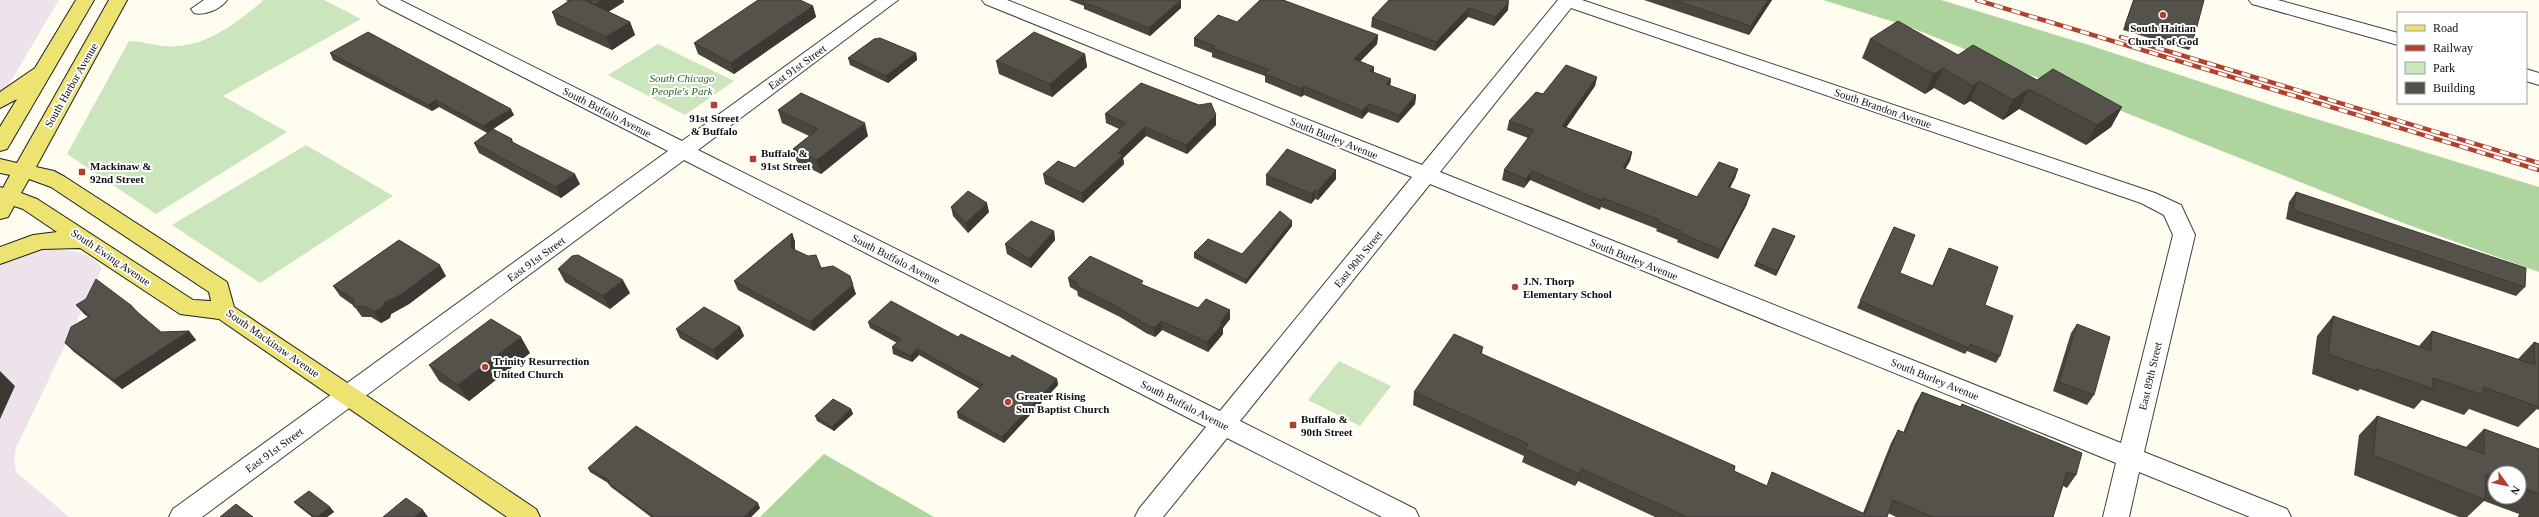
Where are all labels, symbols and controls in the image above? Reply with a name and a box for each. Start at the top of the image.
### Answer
marker: South Haitian Church of God [2158,10,2168,20]
legend [2397,12,2527,104]
text: Road [2433,21,2458,35]
place label: South Haitian Church of God [2128,22,2198,47]
street label: South Harbor Avenue [42,41,100,129]
text: Railway [2433,41,2473,55]
street label: East 91st Street [766,42,828,92]
text: Park [2433,61,2455,75]
park label: South Chicago People's Park [649,72,715,97]
text: Building [2433,81,2475,95]
street label: South Buffalo Avenue [561,85,653,139]
street label: South Brandon Avenue [1833,86,1933,130]
marker: 91st Street & Buffalo [709,100,719,110]
place label: 91st Street & Buffalo [689,112,739,137]
street label: South Burley Avenue [1288,115,1380,161]
place label: Buffalo & 91st Street [761,147,811,172]
marker: Buffalo & 91st Street [748,154,758,164]
place label: Mackinaw & 92nd Street [90,160,151,185]
marker: Mackinaw & 92nd Street [77,167,87,177]
street label: South Ewing Avenue [69,226,153,288]
street label: East 90th Street [1331,228,1385,290]
street label: South Buffalo Avenue [850,232,942,286]
street label: East 91st Street [505,234,567,284]
street label: South Burley Avenue [1588,236,1680,282]
place label: J.N. Thorp Elementary School [1523,275,1612,300]
marker: J.N. Thorp Elementary School [1510,282,1520,292]
street label: South Mackinaw Avenue [224,306,322,380]
street label: East 89th Street [2136,341,2164,411]
place label: Trinity Resurrection United Church [493,355,589,380]
street label: South Burley Avenue [1889,356,1981,402]
marker: Trinity Resurrection United Church [480,362,490,372]
street label: South Buffalo Avenue [1139,378,1231,432]
place label: Greater Rising Sun Baptist Church [1016,390,1109,415]
marker: Greater Rising Sun Baptist Church [1003,397,1013,407]
place label: Buffalo & 90th Street [1301,413,1353,438]
marker: Buffalo & 90th Street [1288,420,1298,430]
street label: East 91st Street [243,425,305,475]
north arrow [2487,465,2527,505]
text: N [2508,484,2523,497]

